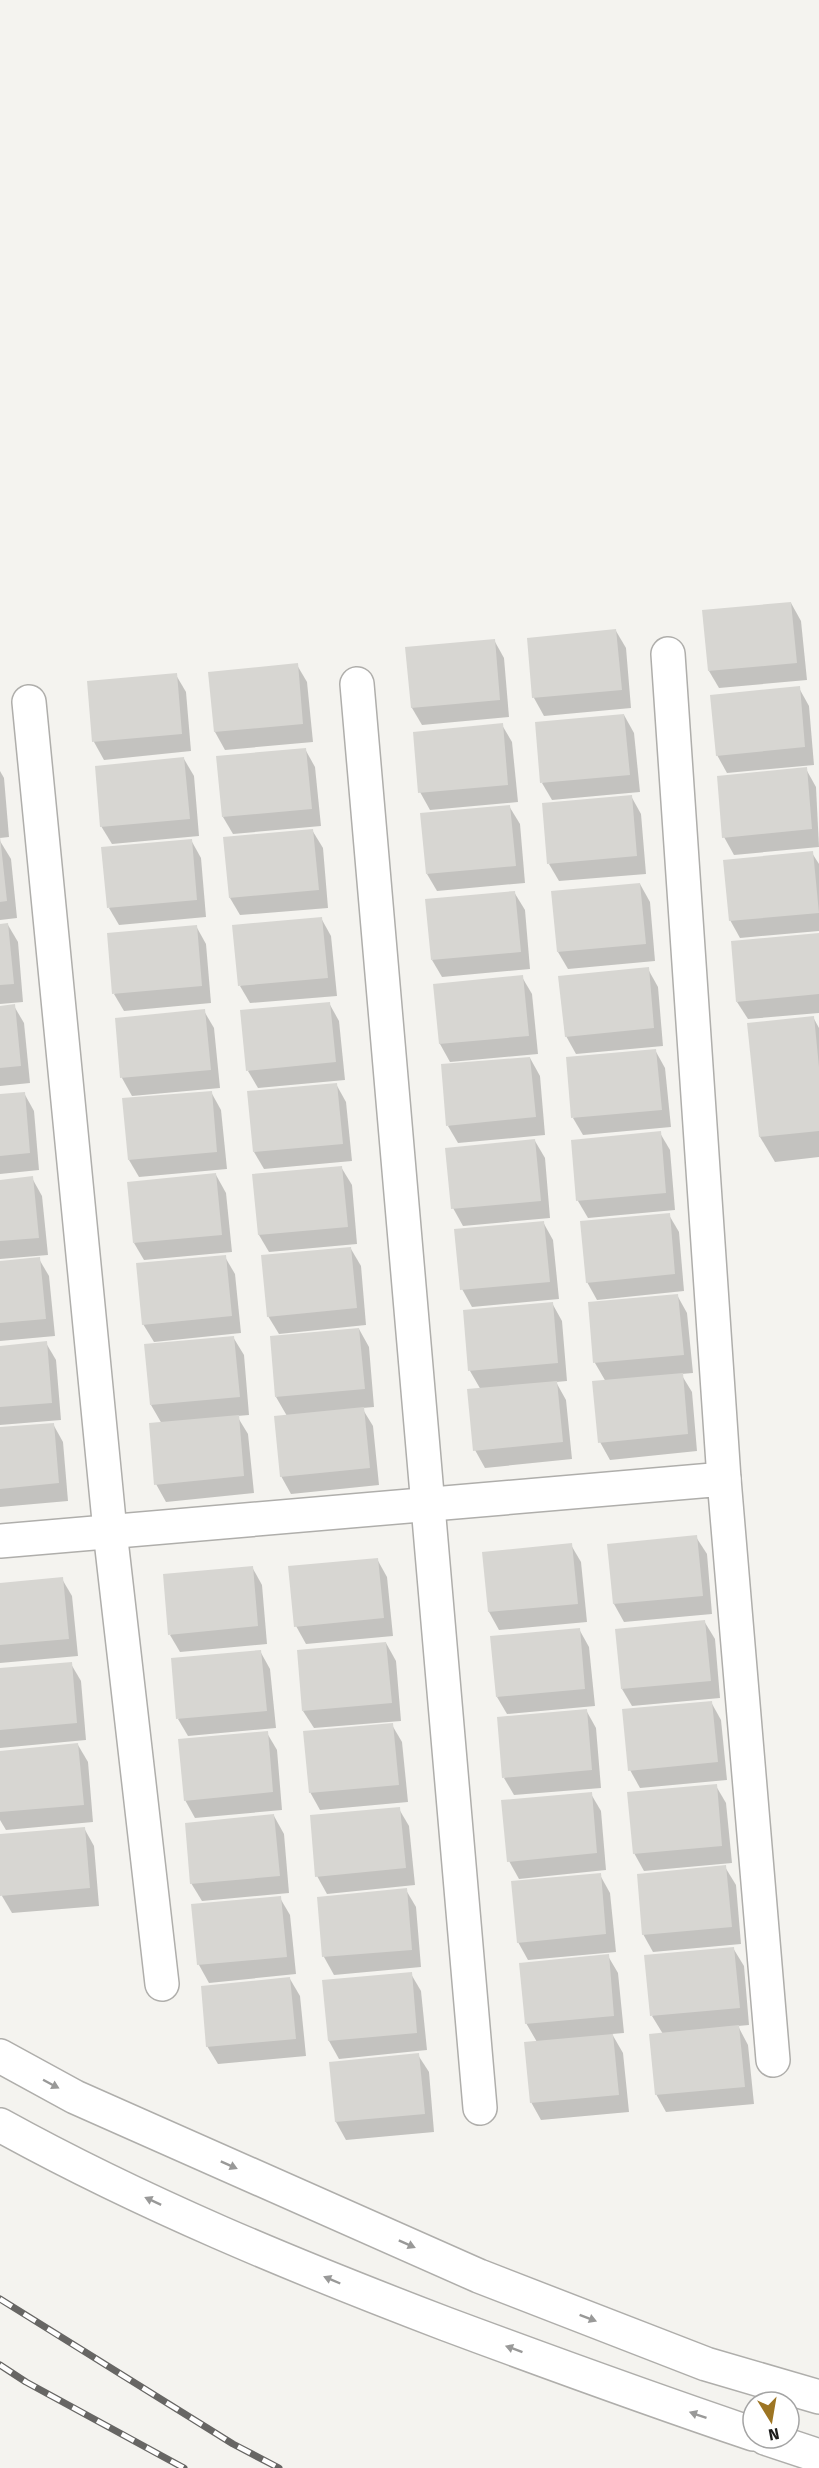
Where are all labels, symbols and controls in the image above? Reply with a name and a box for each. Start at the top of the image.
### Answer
one-way arrow [43,2079,60,2089]
one-way arrow [220,2160,238,2170]
one-way arrow [145,2197,162,2206]
one-way arrow [398,2240,416,2249]
one-way arrow [323,2275,341,2284]
one-way arrow [579,2313,597,2323]
one-way arrow [505,2344,523,2353]
north arrow [741,2390,801,2450]
one-way arrow [689,2410,707,2420]
text: N [767,2424,781,2445]

